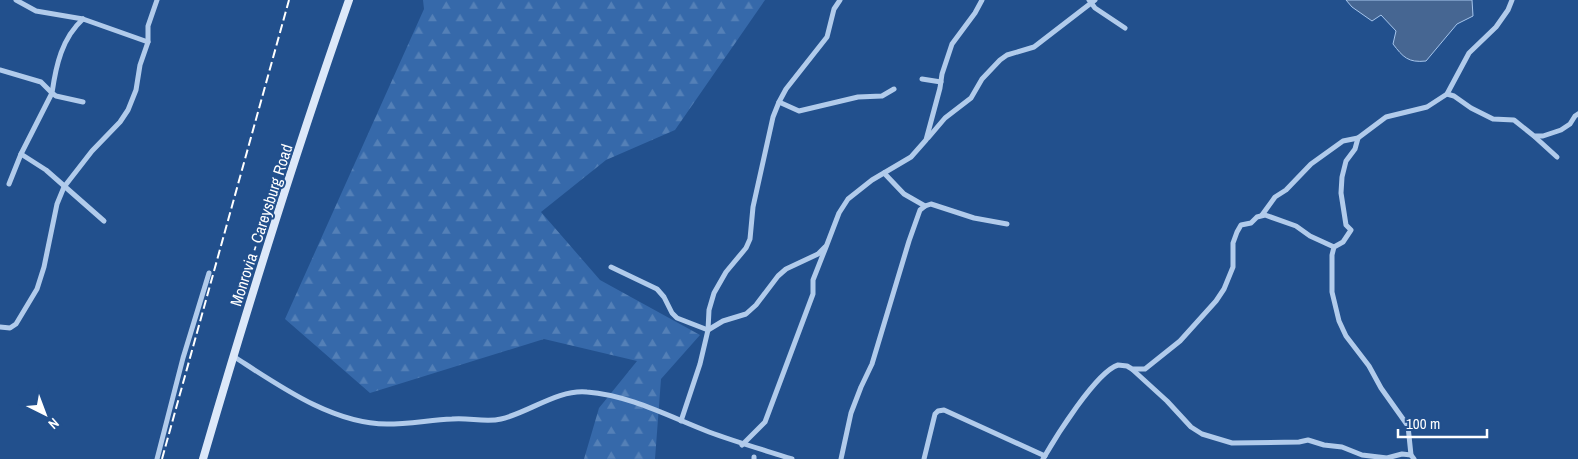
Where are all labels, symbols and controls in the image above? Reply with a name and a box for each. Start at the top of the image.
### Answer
street label: Monrovia - Careysburg Road [224,141,298,309]
north arrow [20,389,70,439]
scale bar [1398,406,1487,438]
text: 100 m [1406,413,1440,434]
text: N [45,414,63,433]

